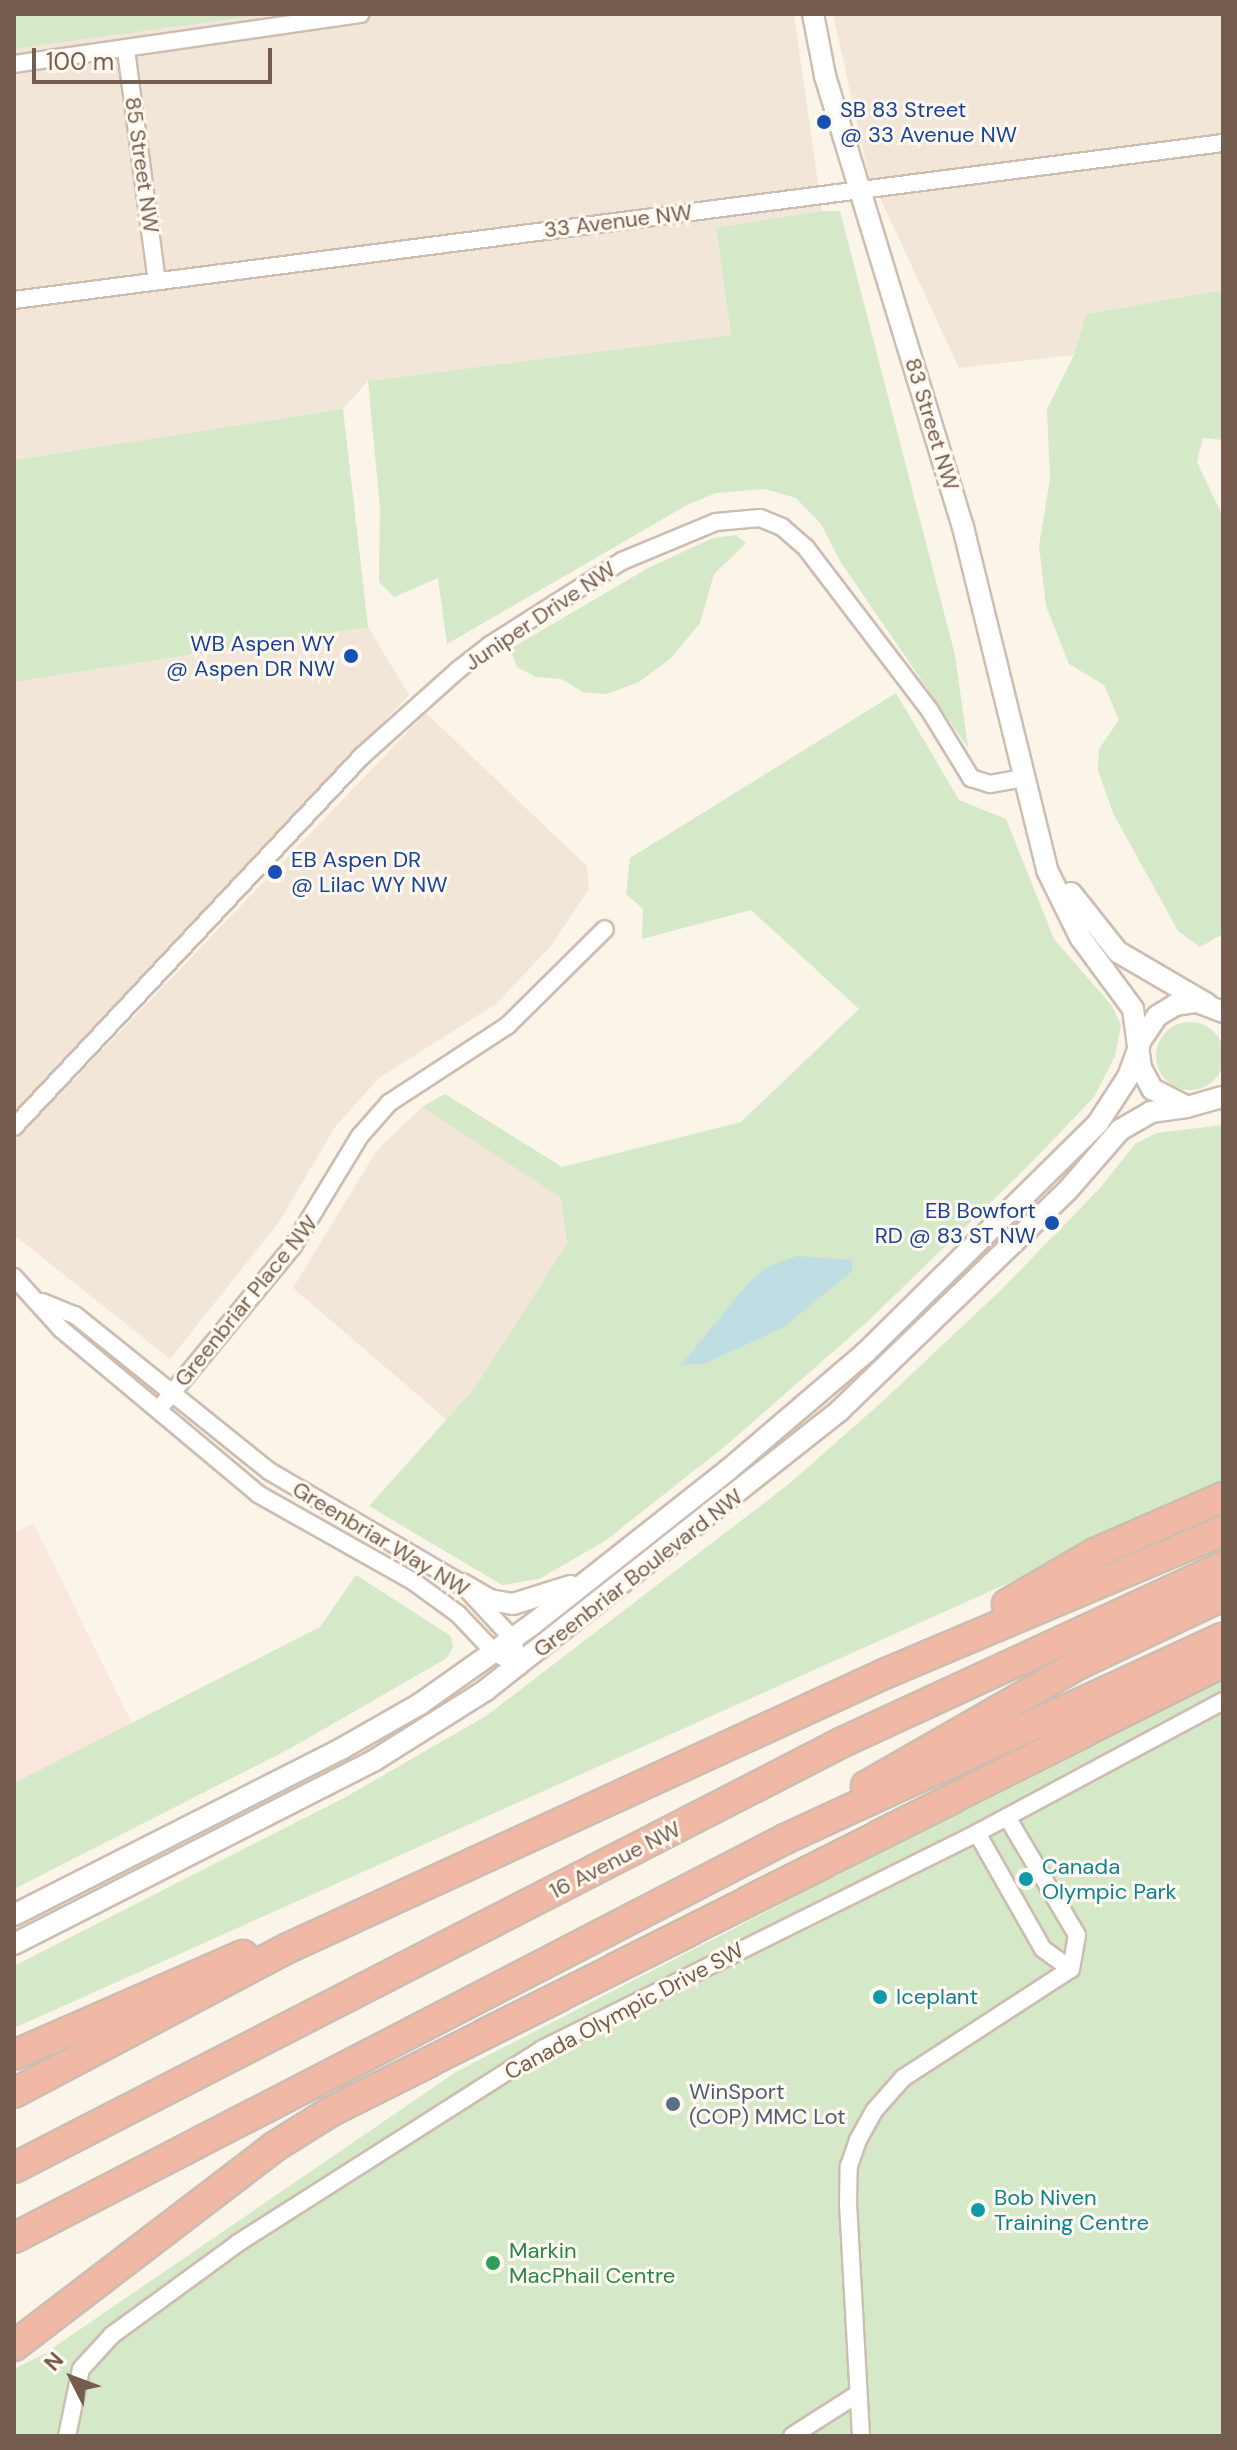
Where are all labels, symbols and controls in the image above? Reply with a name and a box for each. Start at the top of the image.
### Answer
scale bar [36,32,276,82]
text: 100 m [46,46,114,77]
street label: 85 Street NW [119,95,165,235]
place label: SB 83 Street @ 33 Avenue NW [840,96,1017,148]
marker: SB 83 Street @ 33 Avenue NW [815,113,833,131]
street label: 33 Avenue NW [542,199,694,243]
street label: 83 Street NW [899,355,965,493]
street label: Juniper Drive NW [460,556,620,676]
place label: WB Aspen WY @ Aspen DR NW [166,630,335,682]
marker: WB Aspen WY @ Aspen DR NW [342,647,360,665]
place label: EB Aspen DR @ Lilac WY NW [291,846,448,898]
marker: EB Aspen DR @ Lilac WY NW [266,863,284,881]
place label: EB Bowfort RD @ 83 ST NW [875,1197,1036,1248]
street label: Greenbriar Place NW [169,1210,323,1392]
marker: EB Bowfort RD @ 83 ST NW [1043,1214,1061,1232]
street label: Greenbriar Way NW [288,1476,474,1602]
street label: Greenbriar Boulevard NW [528,1483,748,1663]
street label: 16 Avenue NW [545,1816,685,1904]
place label: Canada Olympic Park [1042,1853,1177,1904]
marker: Canada Olympic Park [1017,1870,1035,1888]
street label: Canada Olympic Drive SW [500,1937,748,2085]
place label: Iceplant [896,1984,978,2010]
marker: Iceplant [871,1988,889,2006]
place label: WinSport (COP) MMC Lot [689,2078,846,2130]
marker: WinSport (COP) MMC Lot [664,2095,682,2113]
place label: Bob Niven Training Centre [994,2184,1149,2236]
marker: Bob Niven Training Centre [969,2201,987,2219]
place label: Markin MacPhail Centre [509,2237,675,2288]
marker: Markin MacPhail Centre [484,2254,502,2272]
north arrow [32,2338,112,2418]
text: N [38,2346,70,2377]

